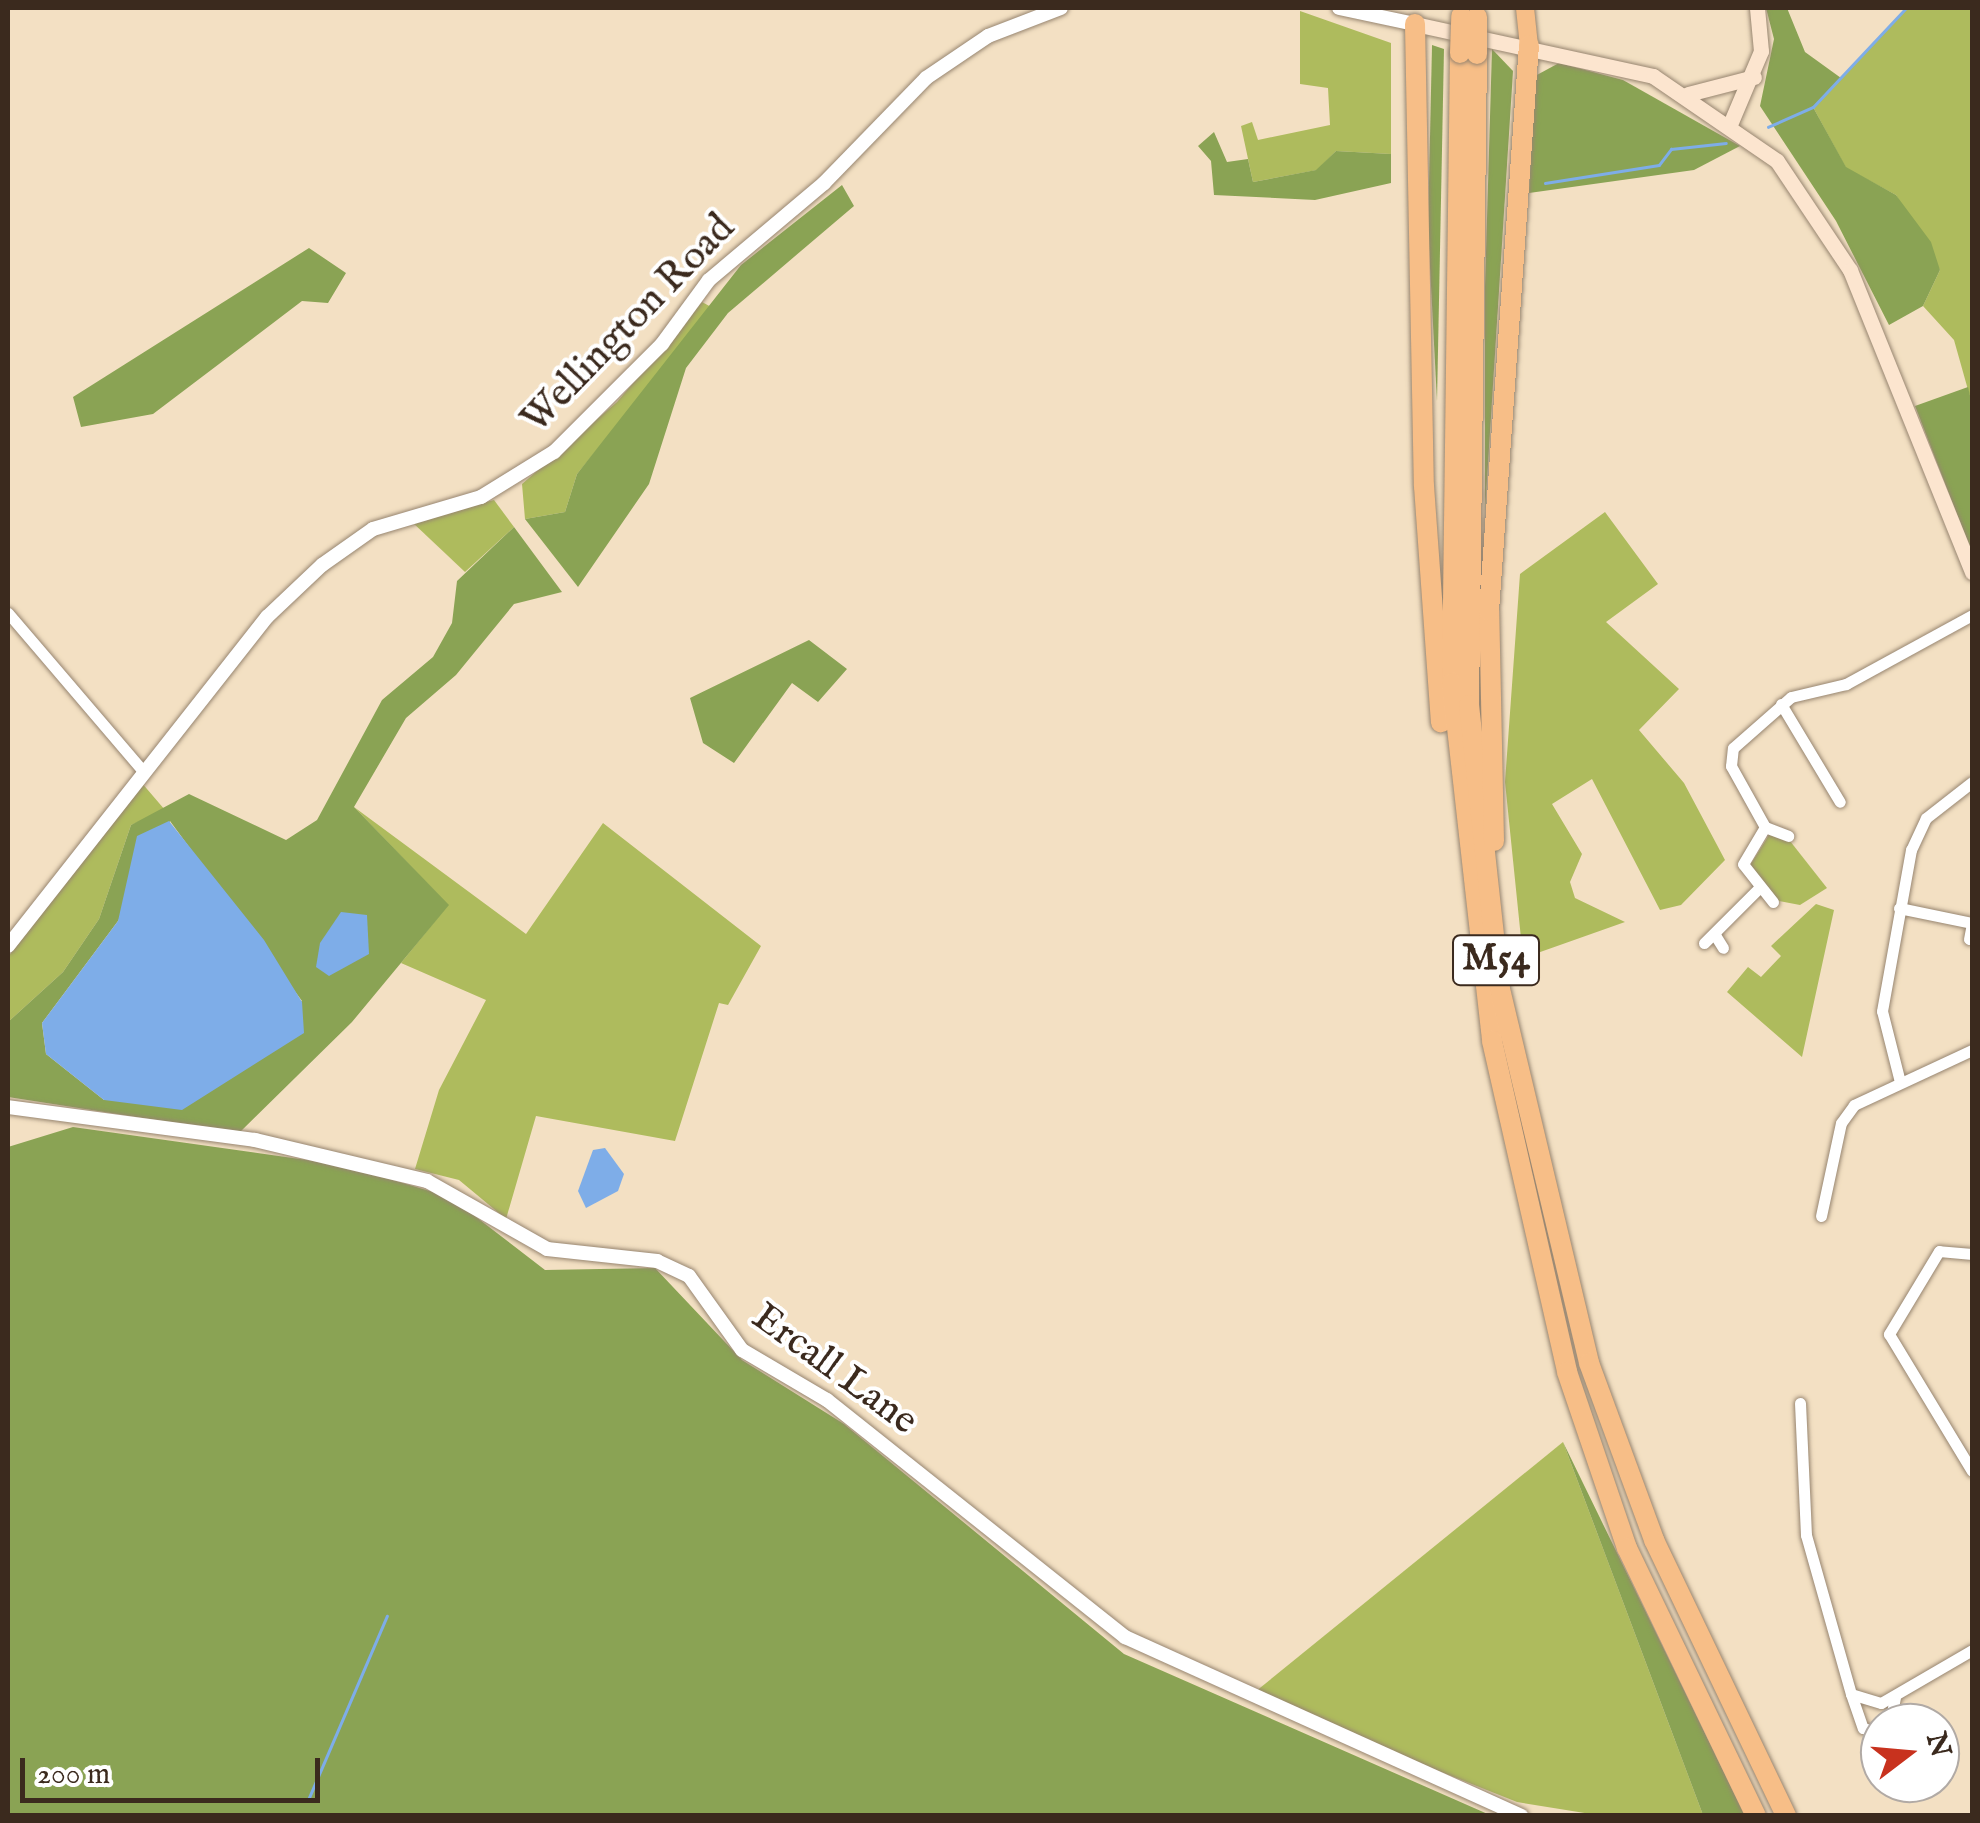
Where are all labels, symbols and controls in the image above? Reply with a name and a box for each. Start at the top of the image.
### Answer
street label: Wellington Road [512,206,746,444]
road number: M54 [1451,927,1541,993]
street label: Ercall Lane [742,1294,926,1446]
north arrow [1860,1703,1960,1803]
text: N [1917,1729,1958,1762]
scale bar [25,1738,325,1800]
text: 200 m [37,1756,110,1794]

